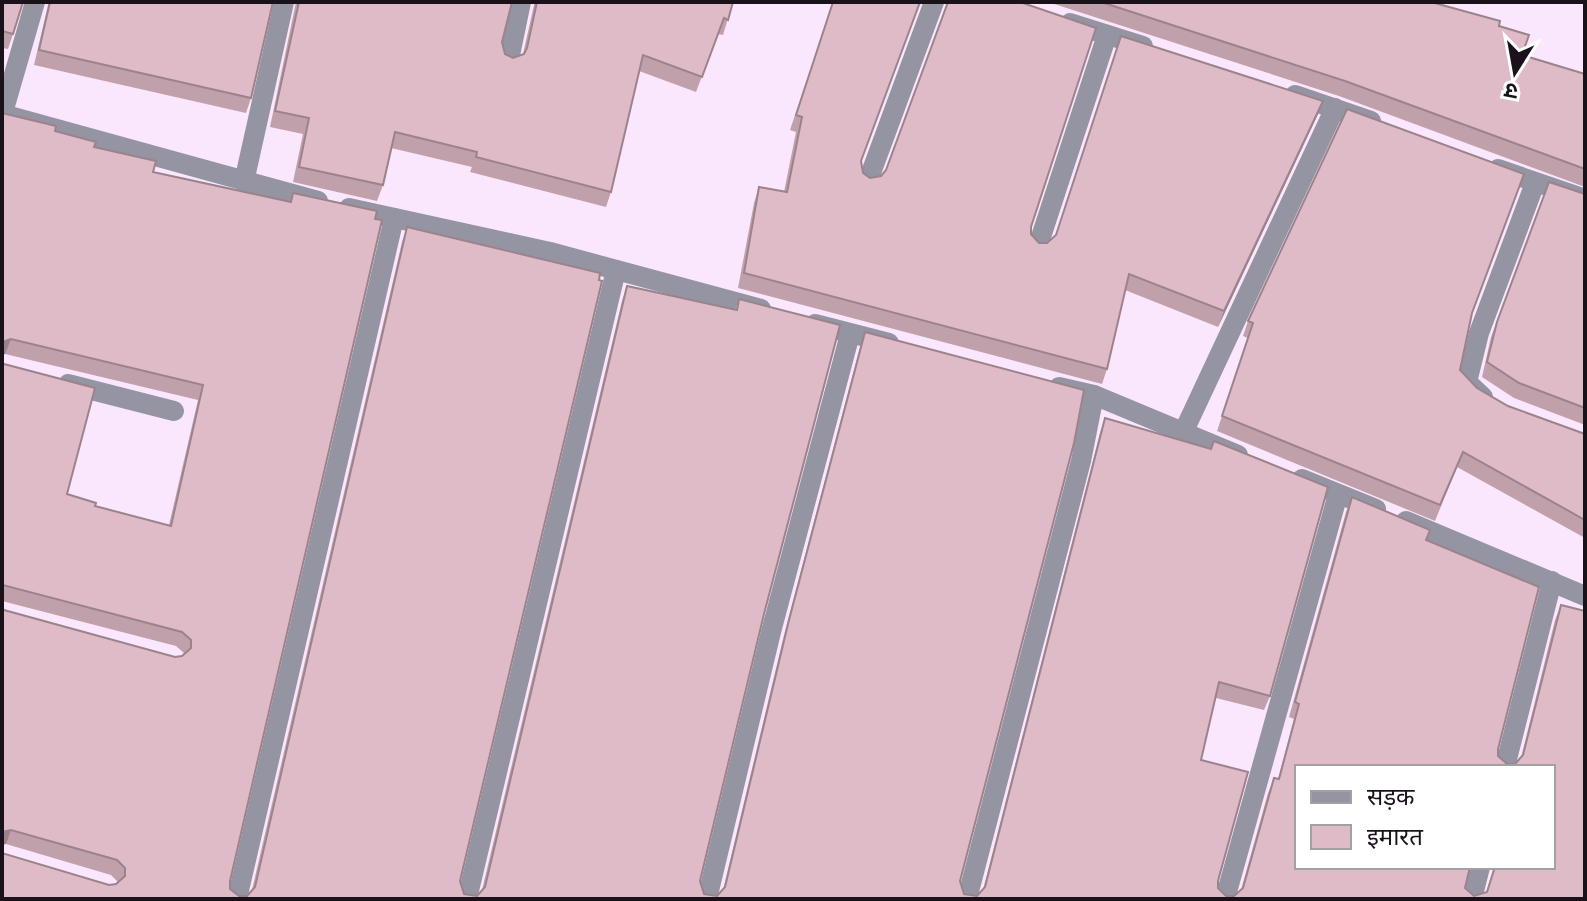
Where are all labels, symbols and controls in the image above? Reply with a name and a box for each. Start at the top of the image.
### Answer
north arrow [1475,32,1555,112]
text: उ [1501,76,1520,105]
legend [1295,765,1555,869]
text: सड़क [1367,783,1415,811]
text: इमारत [1367,823,1424,851]

